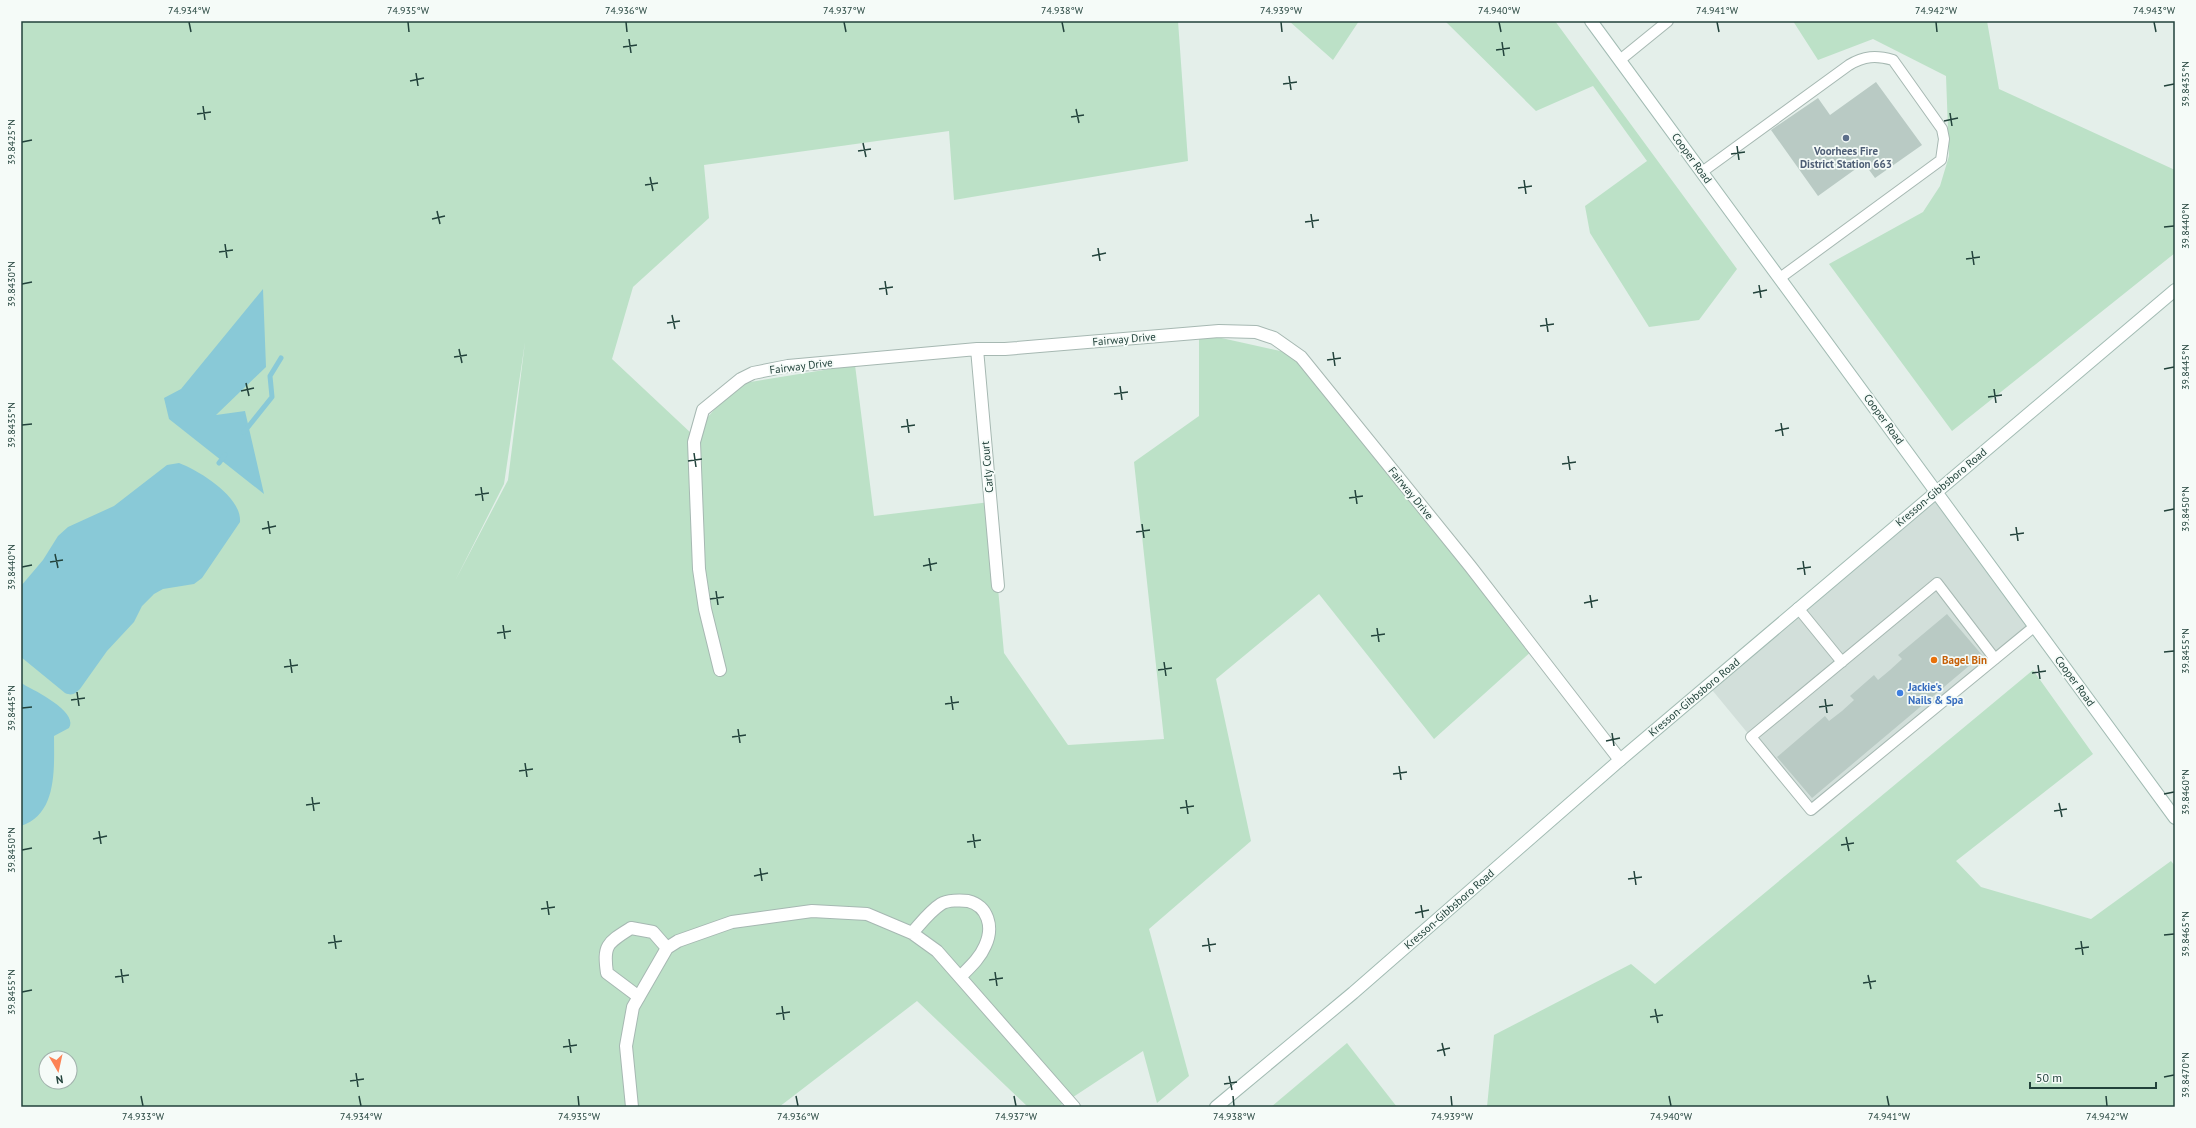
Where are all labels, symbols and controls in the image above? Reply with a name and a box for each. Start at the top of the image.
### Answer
text: 74.934°W [168,4,211,17]
text: 74.935°W [387,4,430,17]
text: 74.936°W [605,4,648,17]
text: 74.937°W [823,4,866,17]
text: 74.938°W [1041,4,1084,17]
text: 74.939°W [1260,4,1303,17]
text: 74.940°W [1478,4,1521,17]
text: 74.941°W [1696,4,1739,17]
text: 74.942°W [1915,4,1958,17]
text: 74.943°W [2133,4,2176,17]
text: 39.8435°N [2179,61,2192,107]
text: 39.8425°N [5,119,18,165]
street label: Cooper Road [1669,130,1715,186]
marker: Voorhees Fire District Station 663 [1841,133,1851,143]
place label: Voorhees Fire District Station 663 [1800,144,1892,171]
text: 39.8440°N [2179,203,2192,249]
text: 39.8430°N [5,261,18,307]
street label: Fairway Drive [1092,329,1157,349]
text: 39.8445°N [2179,344,2192,390]
street label: Fairway Drive [769,355,834,377]
street label: Cooper Road [1861,391,1907,447]
text: 39.8435°N [5,402,18,448]
street label: Carly Court [978,440,996,493]
street label: Kresson-Gibbsboro Road [1893,445,1990,529]
street label: Fairway Drive [1386,464,1437,522]
text: 39.8450°N [2179,486,2192,532]
text: 39.8440°N [5,544,18,590]
text: 39.8455°N [2179,628,2192,674]
place label: Bagel Bin [1942,653,1987,667]
street label: Cooper Road [2052,653,2098,709]
street label: Kresson-Gibbsboro Road [1646,655,1743,739]
marker: Bagel Bin [1929,655,1939,665]
place label: Jackie's Nails & Spa [1907,680,1963,707]
text: 39.8445°N [5,685,18,731]
marker: Jackie's Nails & Spa [1895,688,1905,698]
text: 39.8460°N [2179,769,2192,815]
text: 39.8450°N [5,827,18,873]
street label: Kresson-Gibbsboro Road [1401,866,1497,952]
text: 39.8465°N [2179,911,2192,957]
text: 39.8455°N [5,969,18,1015]
north arrow [38,1050,78,1090]
text: 39.8470°N [2179,1052,2192,1098]
scale bar [2030,1064,2156,1090]
text: 50 m [2036,1070,2062,1085]
text: N [55,1072,64,1087]
text: 74.933°W [122,1110,165,1123]
text: 74.934°W [340,1110,383,1123]
text: 74.935°W [558,1110,601,1123]
text: 74.936°W [777,1110,820,1123]
text: 74.937°W [995,1110,1038,1123]
text: 74.938°W [1213,1110,1256,1123]
text: 74.939°W [1431,1110,1474,1123]
text: 74.940°W [1650,1110,1693,1123]
text: 74.941°W [1868,1110,1911,1123]
text: 74.942°W [2086,1110,2129,1123]

